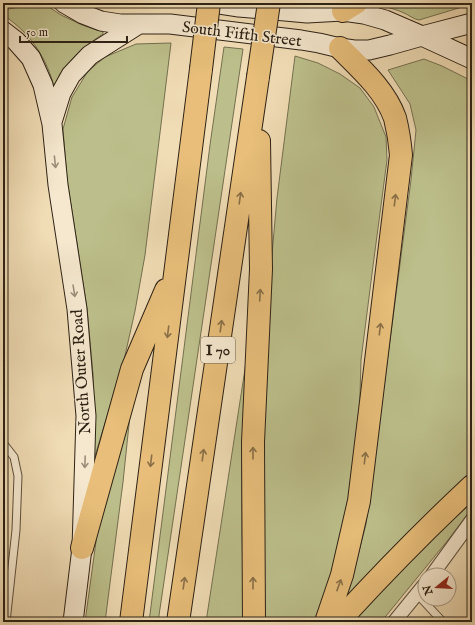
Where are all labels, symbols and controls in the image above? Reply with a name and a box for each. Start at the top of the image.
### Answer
scale bar [20,18,127,44]
street label: South Fifth Street [181,18,303,52]
text: 50 m [26,25,48,40]
one-way arrow [52,155,59,168]
one-way arrow [236,191,244,204]
one-way arrow [391,194,399,207]
one-way arrow [70,284,78,297]
one-way arrow [257,289,264,302]
street label: North Outer Road [68,308,96,435]
one-way arrow [217,320,225,333]
one-way arrow [376,323,384,336]
one-way arrow [164,325,171,338]
road number: I 70 [201,337,235,363]
one-way arrow [249,447,257,460]
one-way arrow [199,449,207,462]
one-way arrow [361,452,368,465]
one-way arrow [147,454,155,467]
one-way arrow [81,455,88,468]
north arrow [417,567,457,607]
one-way arrow [180,577,188,590]
one-way arrow [250,577,257,590]
one-way arrow [335,580,343,592]
text: N [420,583,437,597]

